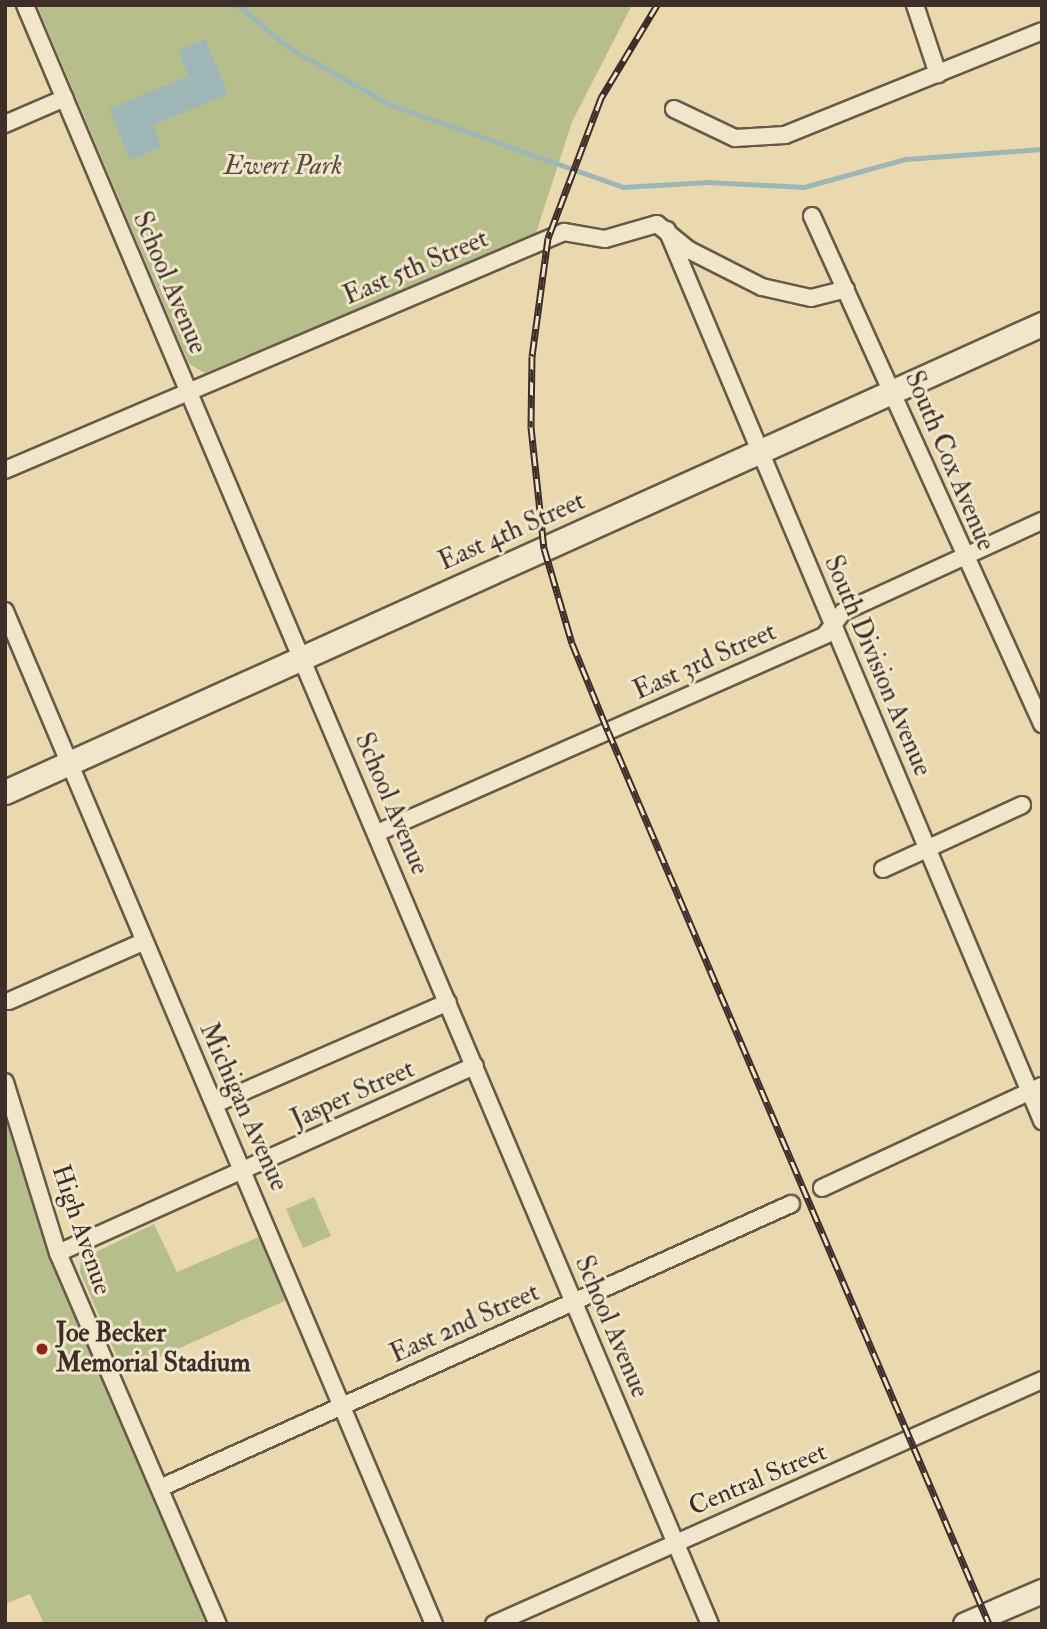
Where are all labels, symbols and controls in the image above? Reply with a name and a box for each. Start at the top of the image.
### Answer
park label: Ewert Park [224,151,342,183]
street label: School Avenue [125,207,213,359]
street label: East 5th Street [339,224,493,312]
street label: South Cox Avenue [897,367,1001,555]
street label: East 4th Street [434,486,590,578]
street label: South Division Avenue [816,551,938,781]
street label: East 3rd Street [629,617,781,707]
street label: School Avenue [347,728,435,880]
street label: Michigan Avenue [192,1018,294,1196]
street label: Jasper Street [287,1054,419,1136]
street label: High Avenue [44,1161,118,1299]
street label: School Avenue [567,1251,655,1403]
street label: East 2nd Street [386,1277,544,1371]
place label: Joe Becker Memorial Stadium [56,1318,250,1380]
marker: Joe Becker Memorial Stadium [34,1341,50,1357]
street label: Central Street [684,1437,832,1523]

